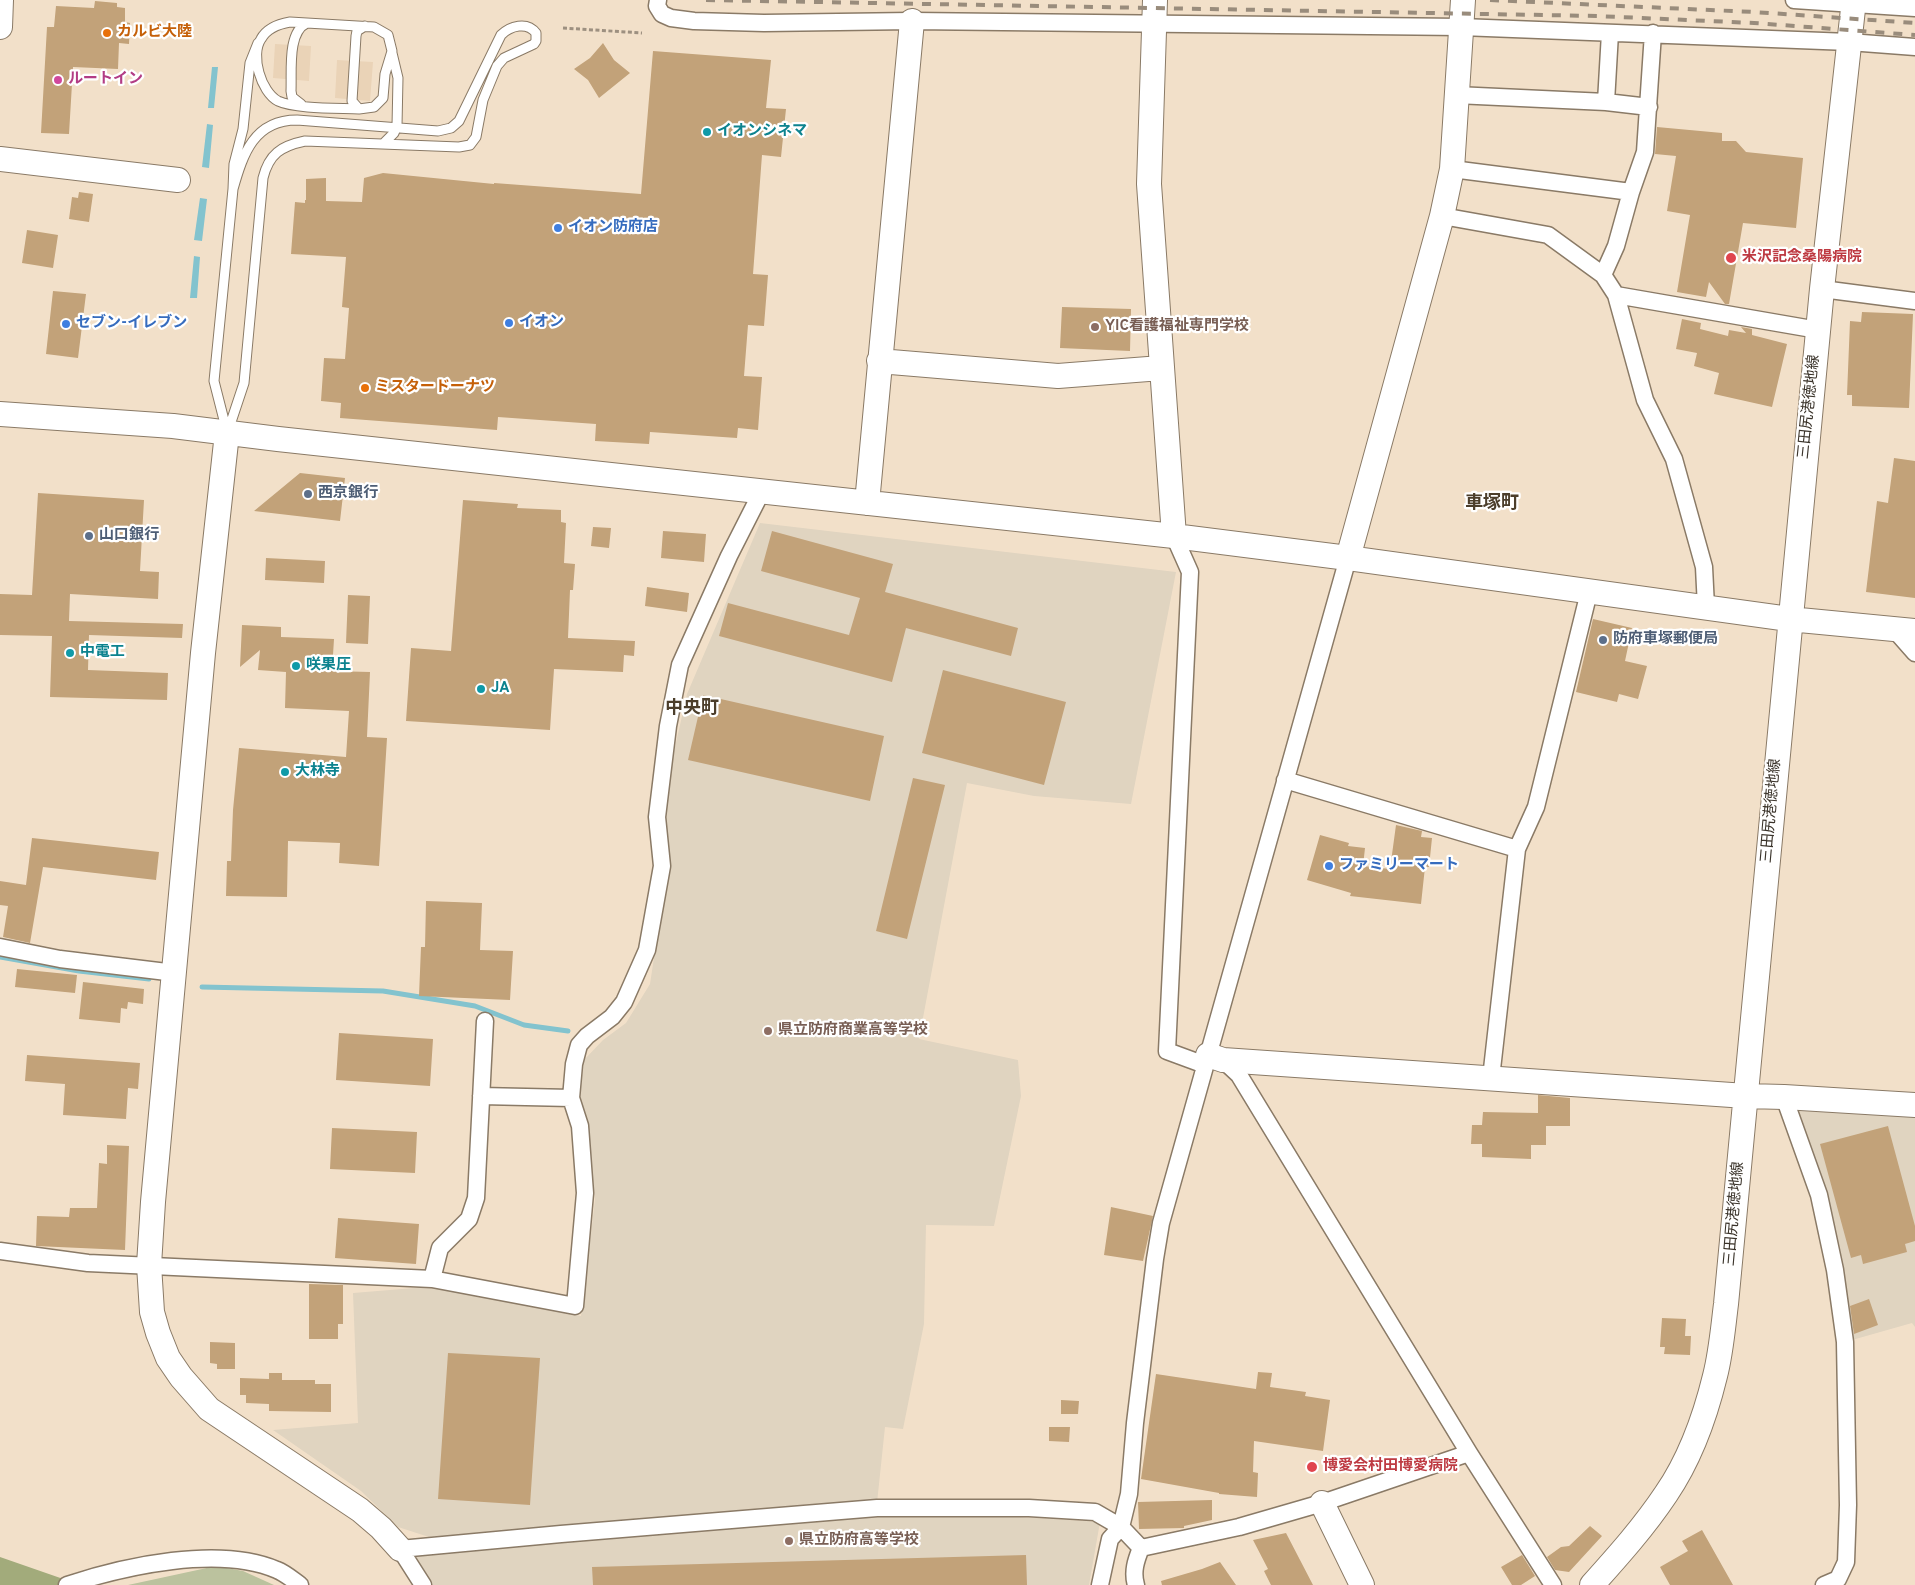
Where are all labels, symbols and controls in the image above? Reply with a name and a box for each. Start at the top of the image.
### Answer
place label: カルビ大陸 [117,24,192,42]
marker: カルビ大陸 [101,27,113,39]
place label: ルートイン [68,71,143,89]
marker: ルートイン [52,74,64,86]
place label: イオンシネマ [717,123,807,141]
marker: イオンシネマ [701,126,713,138]
place label: イオン防府店 [568,219,658,237]
marker: イオン防府店 [552,222,564,234]
place label: 米沢記念桑陽病院 [1742,249,1862,267]
marker: 米沢記念桑陽病院 [1724,251,1738,265]
place label: イオン [519,314,564,332]
place label: セブン-イレブン [76,315,187,333]
marker: イオン [503,317,515,329]
marker: セブン-イレブン [60,318,72,330]
place label: YIC看護福祉専門学校 [1105,318,1249,336]
marker: YIC看護福祉専門学校 [1089,321,1101,333]
street label: 三田尻港徳地線 [1796,354,1824,460]
place label: ミスタードーナツ [375,379,495,397]
marker: ミスタードーナツ [359,382,371,394]
place label: 西京銀行 [318,485,378,503]
marker: 西京銀行 [302,488,314,500]
district label: 車塚町 [1465,493,1519,515]
place label: 山口銀行 [99,527,159,545]
marker: 山口銀行 [83,530,95,542]
place label: 防府車塚郵便局 [1613,631,1718,649]
marker: 防府車塚郵便局 [1597,634,1609,646]
place label: 中電工 [80,644,125,662]
marker: 中電工 [64,647,76,659]
place label: 咲果圧 [306,657,351,675]
marker: 咲果圧 [290,660,302,672]
place label: JA [491,680,510,698]
marker: JA [475,683,487,695]
district label: 中央町 [665,698,719,720]
street label: 三田尻港徳地線 [1758,758,1786,864]
place label: 大林寺 [295,763,340,781]
marker: 大林寺 [279,766,291,778]
place label: ファミリーマート [1339,857,1459,875]
marker: ファミリーマート [1323,860,1335,872]
place label: 県立防府商業高等学校 [778,1022,928,1040]
marker: 県立防府商業高等学校 [762,1025,774,1037]
street label: 三田尻港徳地線 [1721,1161,1749,1267]
place label: 博愛会村田博愛病院 [1323,1458,1458,1476]
marker: 博愛会村田博愛病院 [1305,1460,1319,1474]
place label: 県立防府高等学校 [799,1532,919,1550]
marker: 県立防府高等学校 [783,1535,795,1547]

